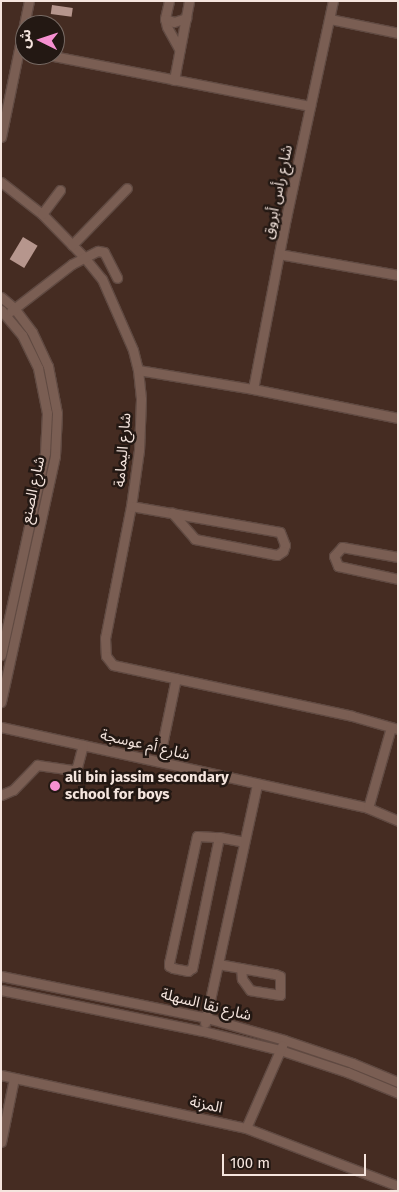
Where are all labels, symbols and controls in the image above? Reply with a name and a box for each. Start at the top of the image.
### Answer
north arrow [15,15,65,65]
text: ش [16,29,35,49]
street label: شارع رأس أبروق [259,143,297,241]
street label: شارع اليمامة [111,412,135,488]
street label: شارع الصنع [17,455,49,525]
street label: شارع أم عوسجة [99,726,191,764]
place label: ali bin jassim secondary school for boys [65,768,229,803]
marker: ali bin jassim secondary school for boys [49,780,61,792]
street label: شارع نقا السهلة [159,985,253,1025]
street label: المزنة [188,1093,224,1117]
scale bar [224,1144,368,1176]
text: 100 m [230,1154,270,1172]

